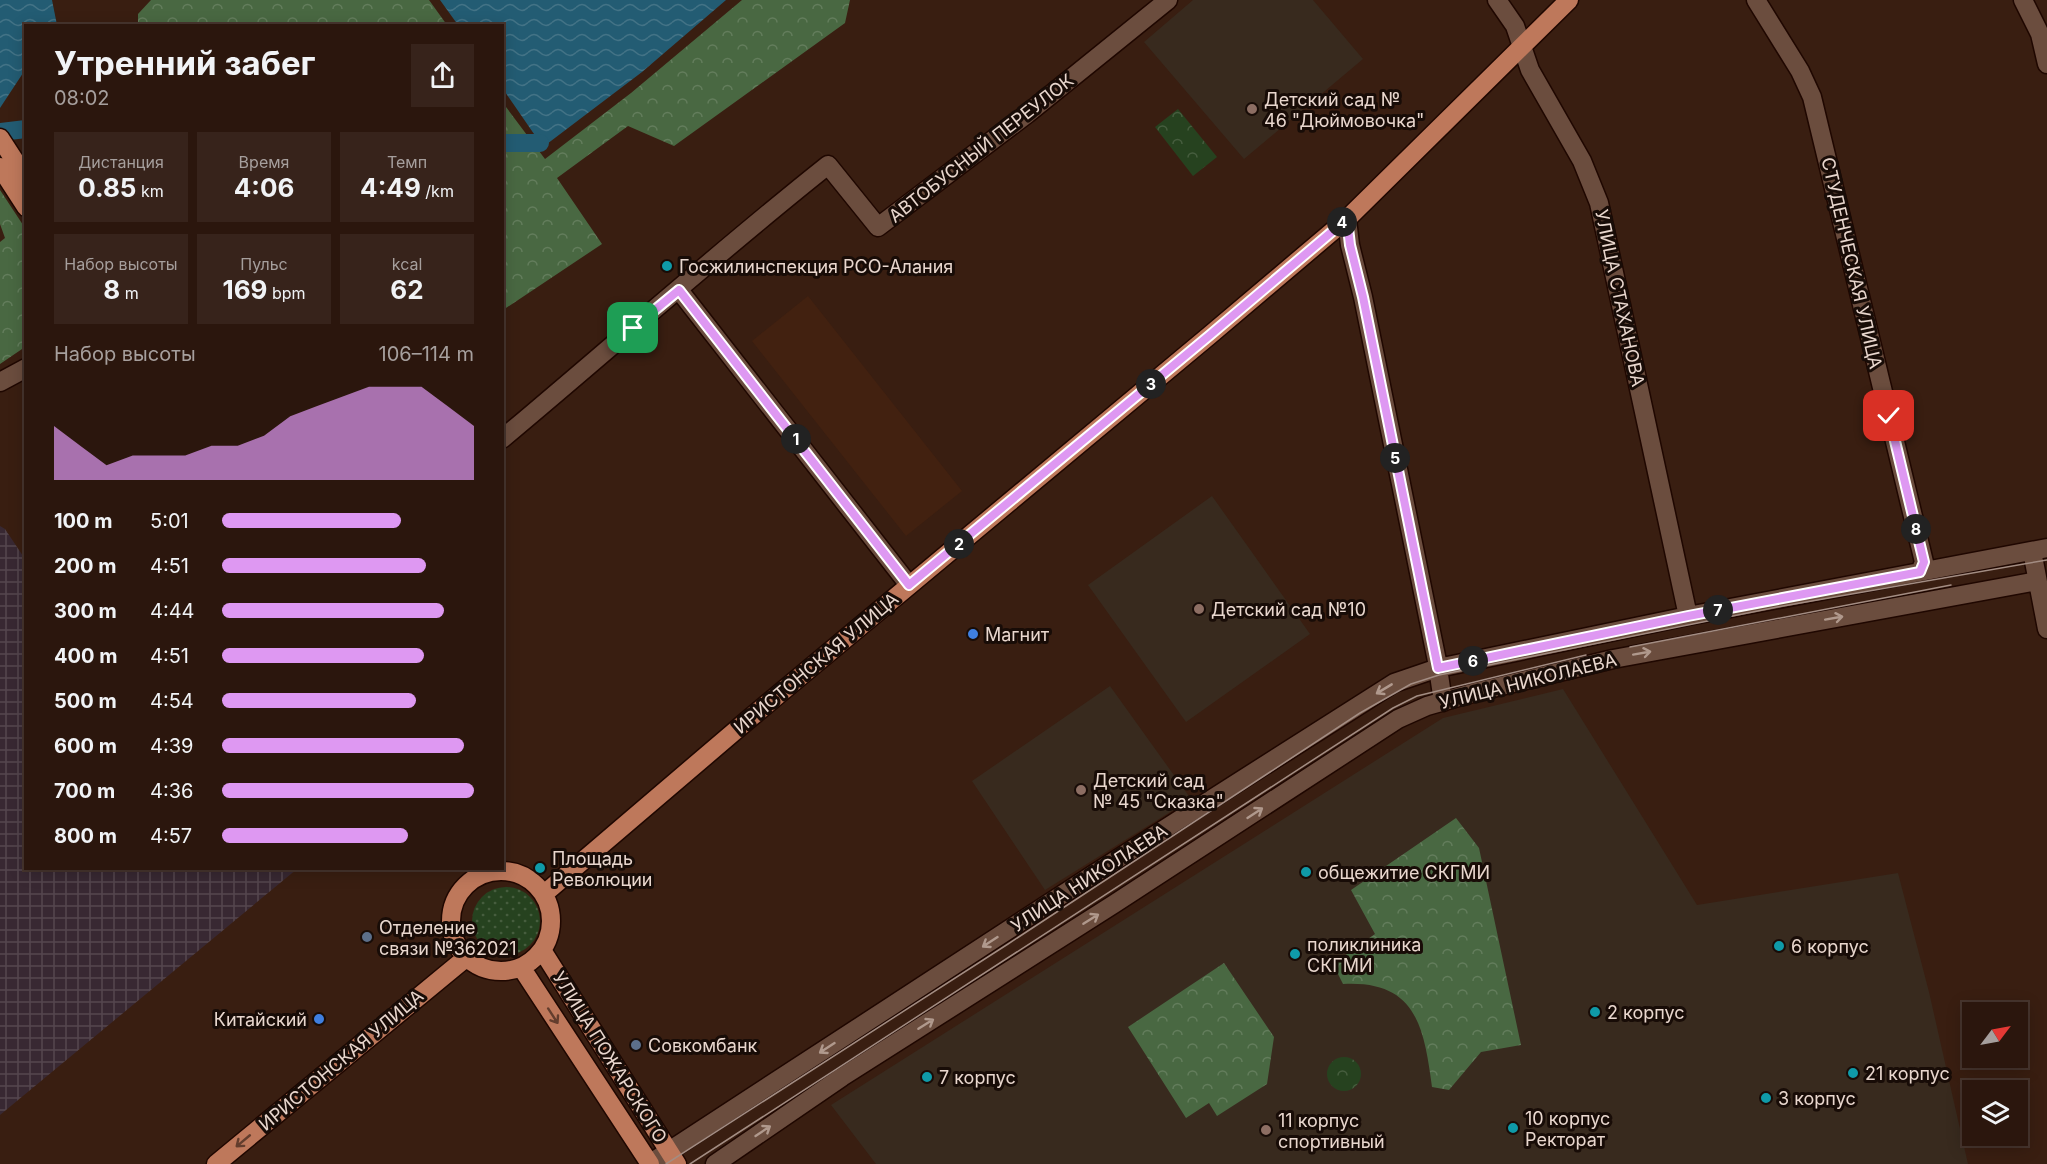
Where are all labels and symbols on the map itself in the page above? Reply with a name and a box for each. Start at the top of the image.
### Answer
street label: АВТОБУСНЫЙ ПЕРЕУЛОК [884,69,1078,227]
place label: Детский сад № 46 "Дюймовочка" [1264,89,1424,131]
marker: Детский сад № 46 "Дюймовочка" [1245,102,1259,116]
street label: СТУДЕНЧЕСКАЯ УЛИЦА [1817,155,1887,371]
pin: 4 [1327,207,1357,237]
street label: УЛИЦА СТАХАНОВА [1591,208,1649,388]
place label: Госжилинспекция РСО-Алания [679,256,953,277]
marker: Госжилинспекция РСО-Алания [660,259,674,273]
pin [607,302,658,353]
pin: 3 [1136,369,1166,399]
pin [1863,390,1914,441]
pin: 1 [781,424,811,454]
pin: 5 [1380,443,1410,473]
pin: 8 [1901,514,1931,544]
pin: 2 [944,529,974,559]
street label: ИРИСТОНСКАЯ УЛИЦА [730,588,902,738]
pin: 7 [1703,595,1733,625]
place label: Детский сад №10 [1211,599,1366,620]
marker: Детский сад №10 [1192,602,1206,616]
one-way arrow [1824,612,1843,623]
place label: Магнит [985,624,1050,645]
marker: Магнит [966,627,980,641]
pin: 6 [1458,646,1488,676]
one-way arrow [1632,647,1652,658]
street label: УЛИЦА НИКОЛАЕВА [1437,649,1619,713]
one-way arrow [1376,683,1393,695]
place label: Детский сад № 45 "Сказка" [1093,770,1224,812]
marker: Детский сад № 45 "Сказка" [1074,783,1088,797]
one-way arrow [1246,807,1263,820]
street label: УЛИЦА НИКОЛАЕВА [1007,820,1171,936]
place label: Площадь Революции [552,848,652,890]
marker: Площадь Революции [533,861,547,875]
place label: общежитие СКГМИ [1318,862,1490,883]
marker: общежитие СКГМИ [1299,865,1313,879]
one-way arrow [1082,913,1099,925]
place label: Отделение связи №362021 [379,917,517,959]
marker: Отделение связи №362021 [360,930,374,944]
place label: поликлиника СКГМИ [1307,934,1421,976]
one-way arrow [982,936,999,948]
place label: 6 корпус [1791,936,1869,957]
marker: 6 корпус [1772,939,1786,953]
marker: поликлиника СКГМИ [1288,947,1302,961]
street label: УЛИЦА ПОЖАРСКОГО [549,967,671,1147]
street label: ИРИСТОНСКАЯ УЛИЦА [255,985,427,1135]
place label: 2 корпус [1607,1002,1685,1023]
north arrow [1962,1002,2028,1068]
marker: 2 корпус [1588,1005,1602,1019]
one-way arrow [547,1007,559,1024]
place label: Китайский [214,1009,307,1030]
marker: Китайский [312,1012,326,1026]
one-way arrow [917,1017,934,1029]
place label: Совкомбанк [648,1035,758,1056]
marker: Совкомбанк [629,1038,643,1052]
one-way arrow [819,1042,835,1054]
place label: 21 корпус [1865,1063,1950,1084]
marker: 21 корпус [1846,1066,1860,1080]
place label: 7 корпус [939,1067,1016,1088]
marker: 7 корпус [920,1070,934,1084]
place label: 3 корпус [1778,1088,1856,1109]
marker: 3 корпус [1759,1091,1773,1105]
place label: 10 корпус Ректорат [1525,1108,1610,1150]
place label: 11 корпус спортивный [1278,1110,1385,1152]
marker: 10 корпус Ректорат [1506,1121,1520,1135]
marker: 11 корпус спортивный [1259,1123,1273,1137]
one-way arrow [755,1125,771,1137]
one-way arrow [236,1135,252,1148]

